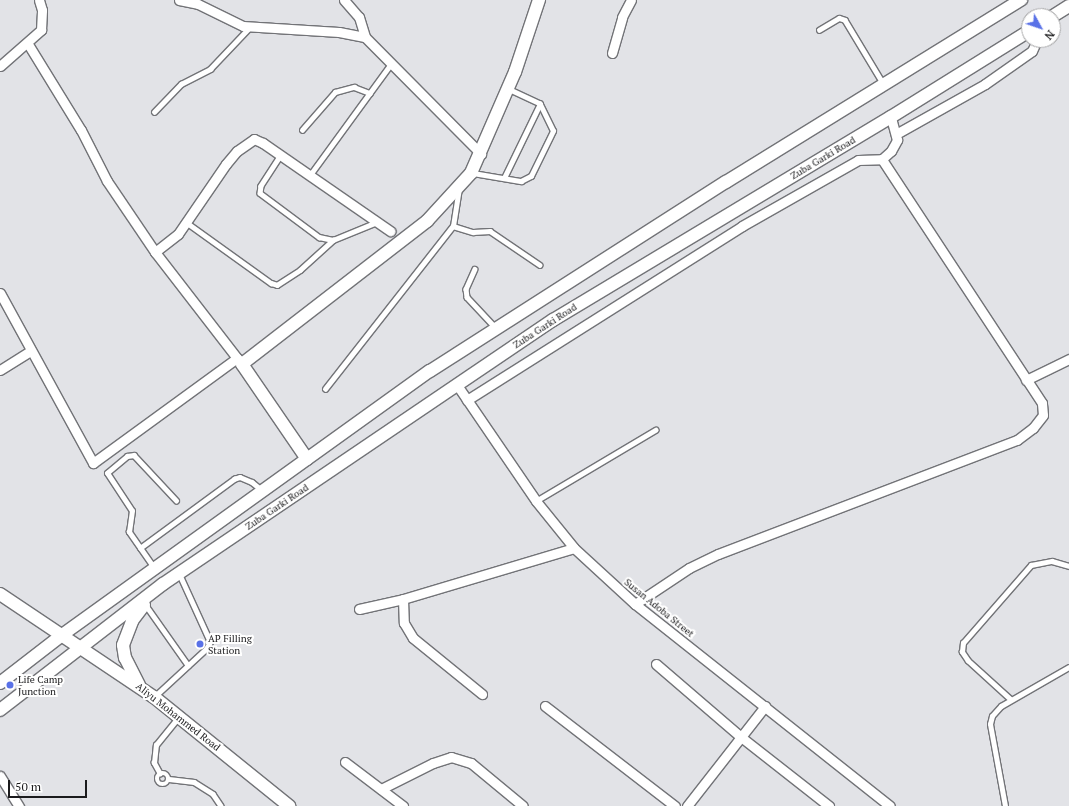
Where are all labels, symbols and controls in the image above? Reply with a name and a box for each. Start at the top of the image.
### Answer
north arrow [1021,8,1061,48]
text: N [1041,27,1057,43]
street label: Zuba Garki Road [788,134,858,182]
street label: Zuba Garki Road [511,301,579,351]
street label: Zuba Garki Road [243,481,311,533]
street label: Susan Adoba Street [622,576,696,640]
place label: AP Filling Station [208,632,252,656]
marker: AP Filling Station [195,639,205,649]
place label: Life Camp Junction [18,673,63,696]
marker: Life Camp Junction [5,680,15,690]
street label: Aliyu Mohammed Road [133,680,223,754]
scale bar [10,772,89,798]
text: 50 m [15,779,41,794]

